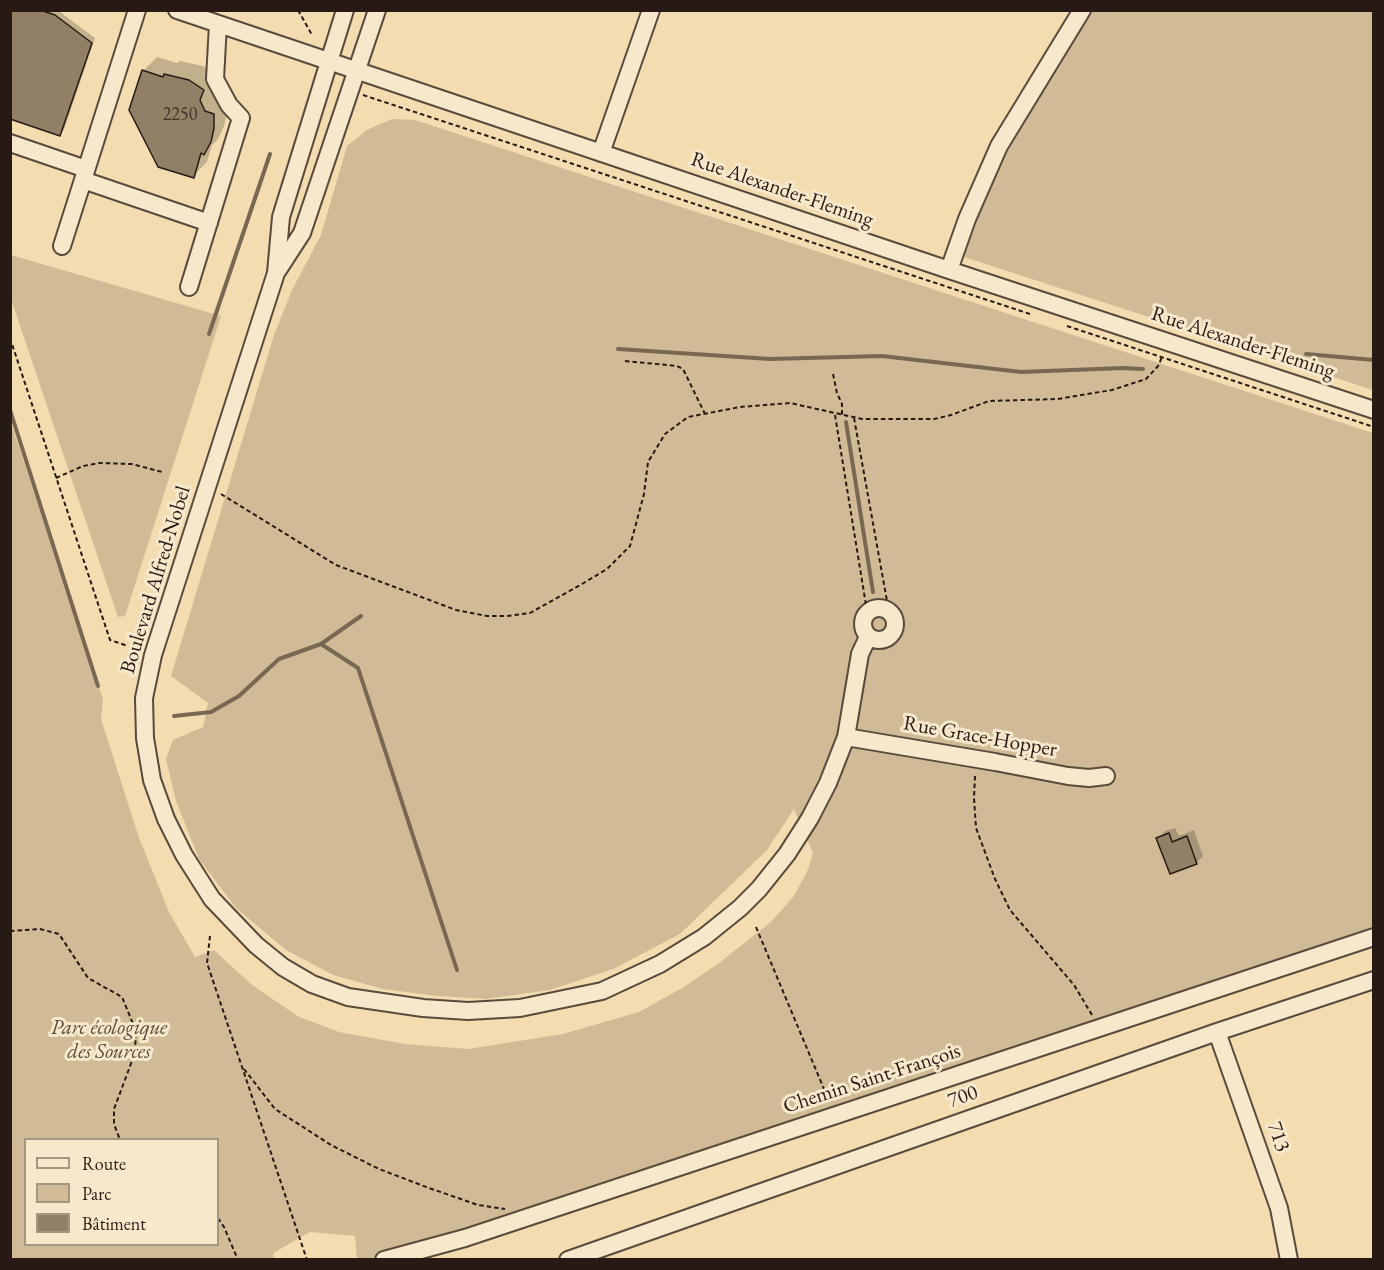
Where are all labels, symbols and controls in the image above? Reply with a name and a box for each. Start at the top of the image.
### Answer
house number: 2250 [163,104,197,126]
street label: Rue Alexander-Fleming [687,147,877,233]
street label: Rue Alexander-Fleming [1148,301,1338,385]
street label: Boulevard Alfred-Nobel [115,483,197,677]
street label: Rue Grace-Hopper [901,711,1059,763]
park label: Parc écologique des Sources [51,1015,167,1065]
street label: Chemin Saint-François [780,1038,964,1120]
street label: 700 [945,1080,981,1114]
street label: 713 [1261,1119,1295,1155]
legend [24,1138,219,1246]
text: Route [82,1152,126,1175]
text: Parc [82,1182,112,1205]
text: Bâtiment [82,1212,146,1235]

